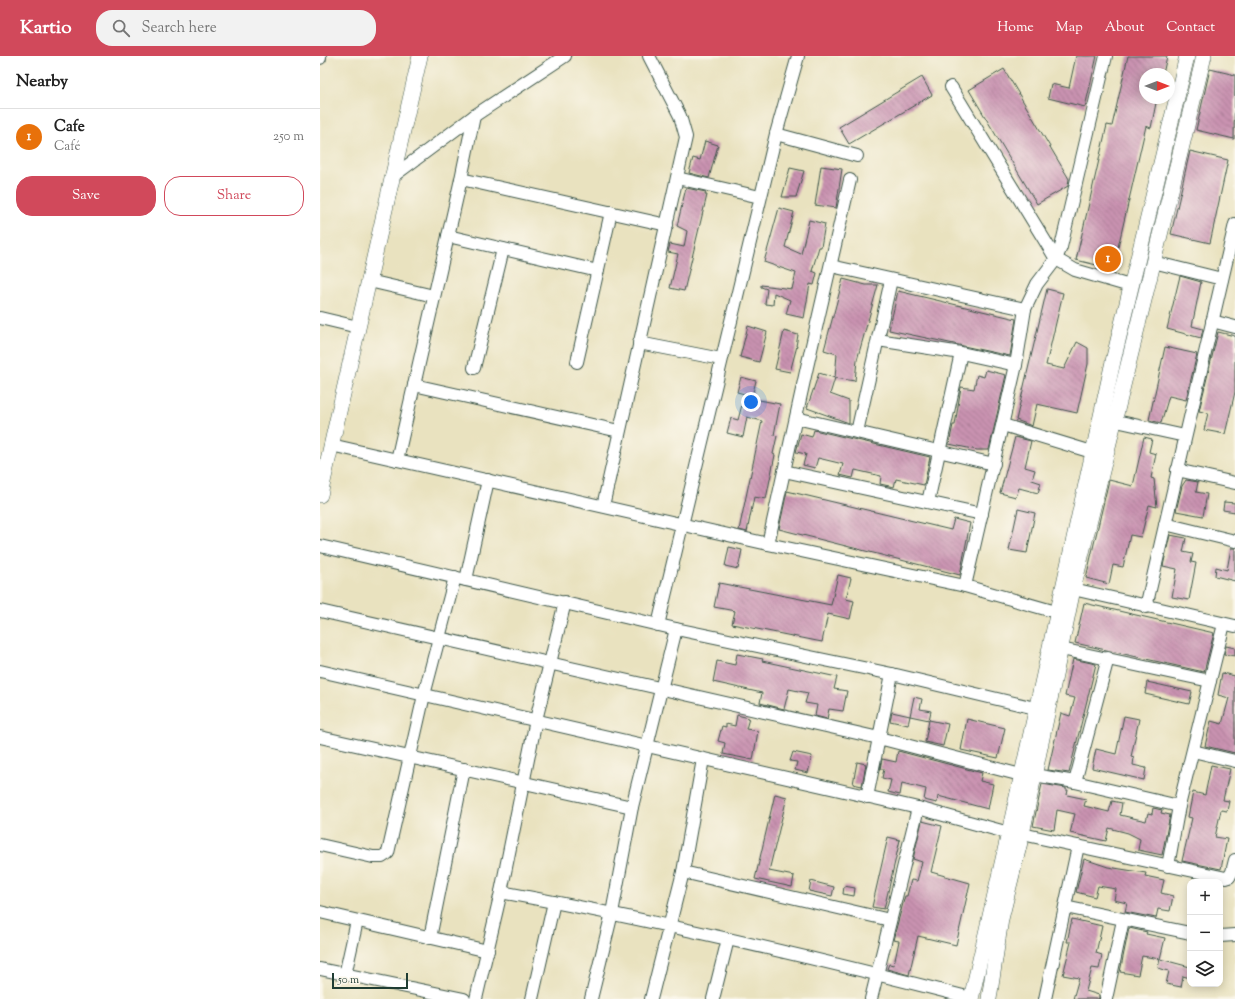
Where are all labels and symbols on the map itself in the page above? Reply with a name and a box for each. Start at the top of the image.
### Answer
north arrow [1139,68,1175,104]
pin: 1 [1095,244,1121,274]
your location [741,392,761,412]
scale bar [332,971,408,990]

